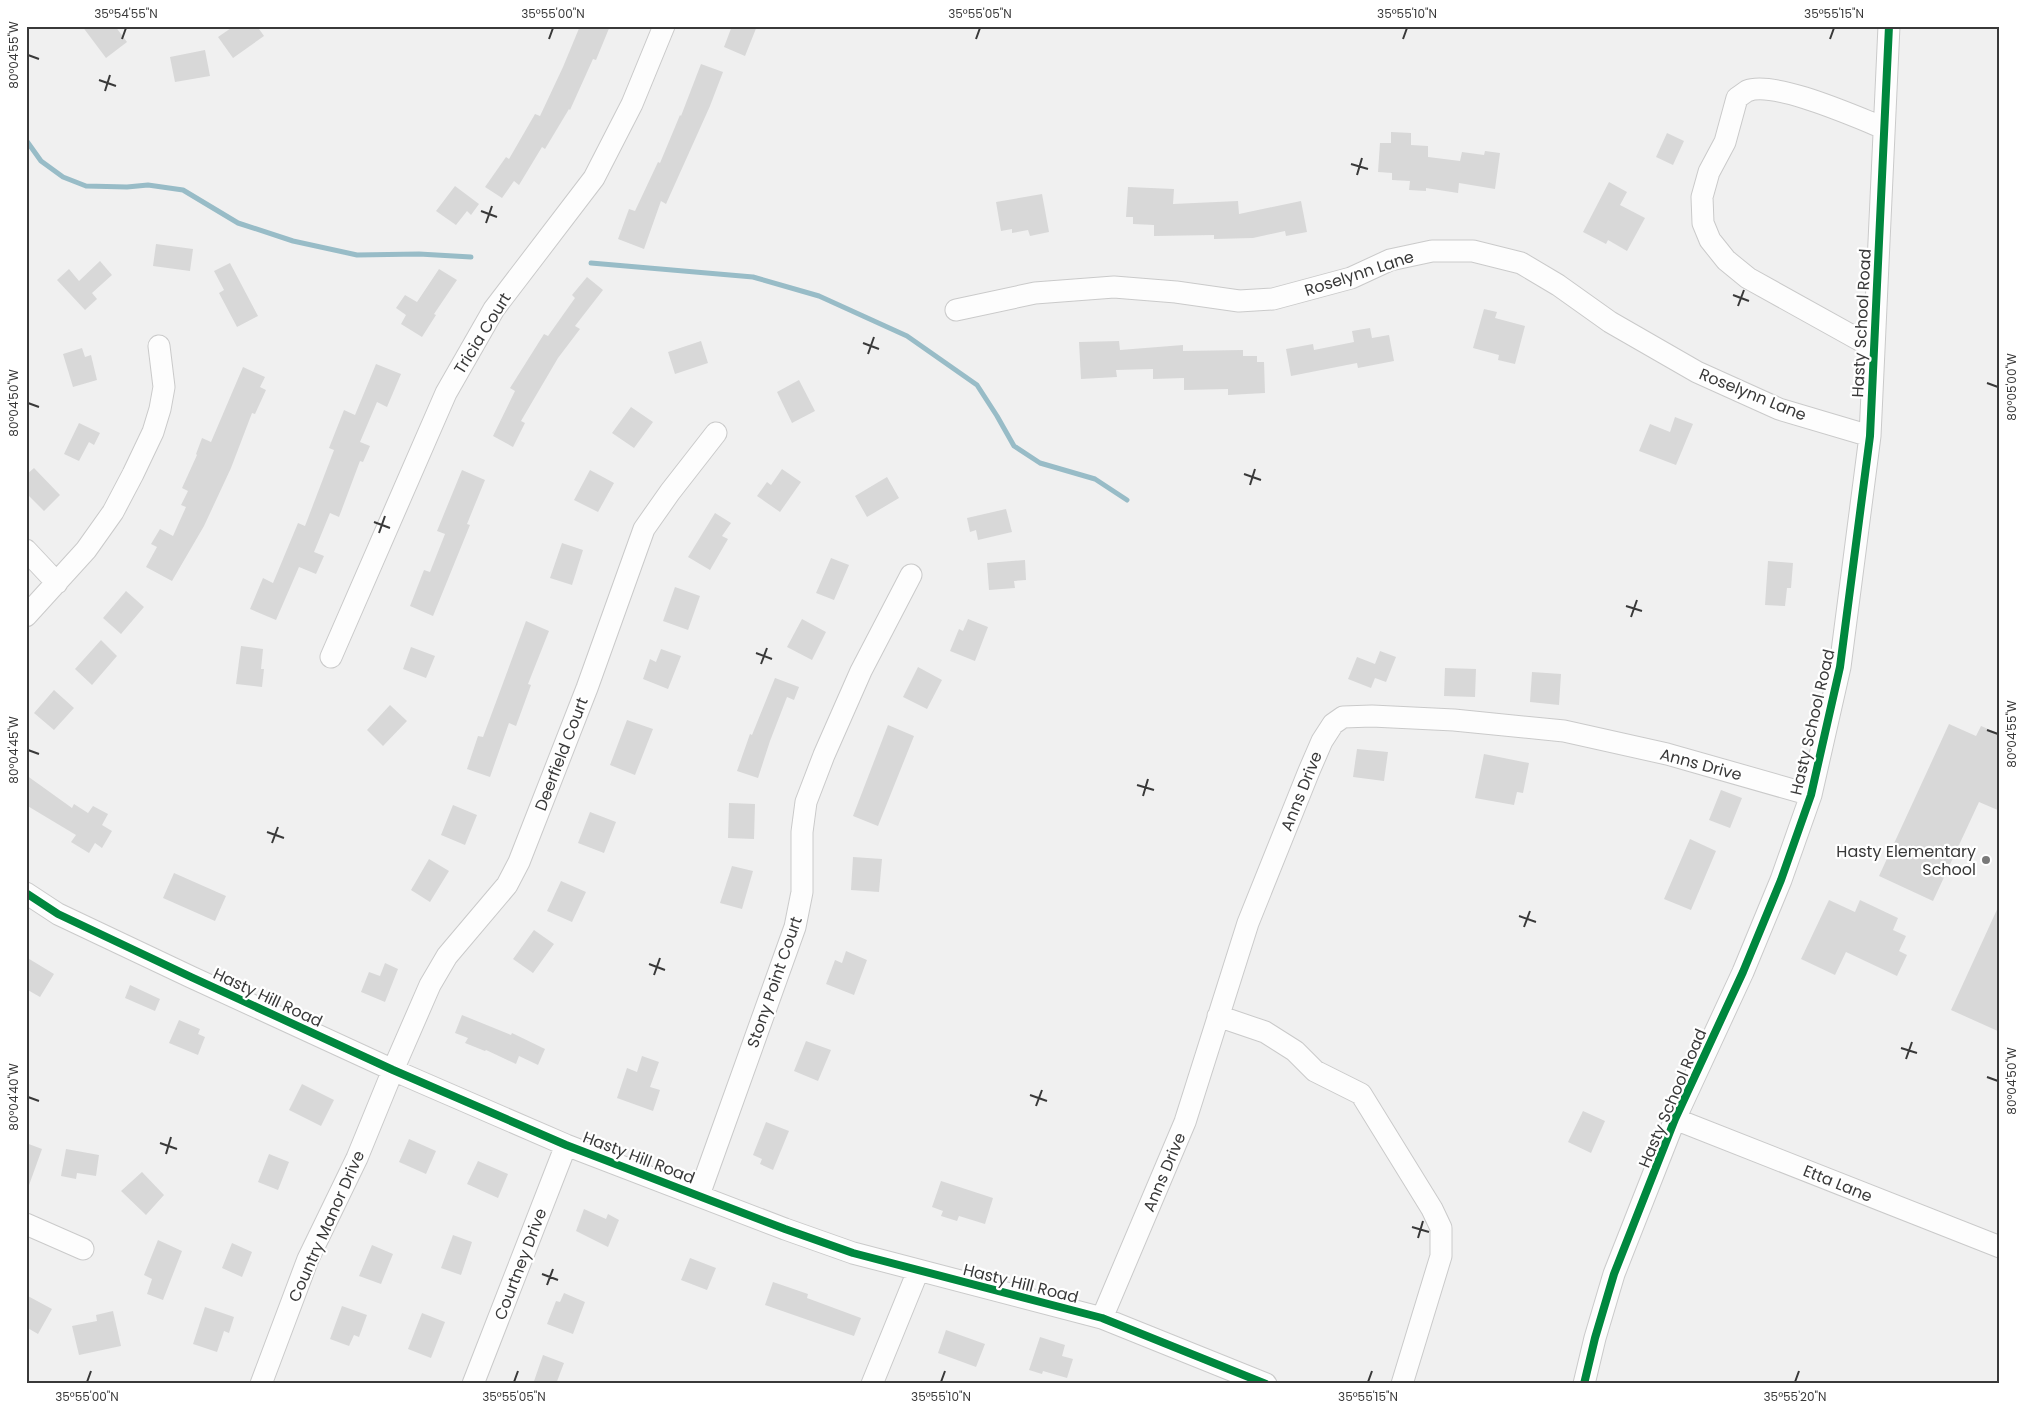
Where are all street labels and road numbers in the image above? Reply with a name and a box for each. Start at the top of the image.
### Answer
street label: Roselynn Lane [1301,245,1417,302]
street label: Hasty School Road [1846,248,1877,398]
street label: Tricia Court [448,288,517,378]
street label: Roselynn Lane [1696,362,1810,426]
street label: Hasty School Road [1785,647,1840,797]
street label: Deerfield Court [529,694,594,814]
street label: Anns Drive [1657,743,1744,786]
street label: Anns Drive [1275,748,1328,834]
street label: Stony Point Court [741,913,808,1051]
street label: Hasty Hill Road [209,962,326,1033]
street label: Hasty School Road [1633,1025,1712,1171]
street label: Hasty Hill Road [580,1126,698,1189]
street label: Anns Drive [1137,1129,1191,1215]
street label: Country Manor Drive [283,1147,370,1306]
street label: Etta Lane [1800,1159,1876,1208]
street label: Courtney Drive [489,1205,552,1323]
street label: Hasty Hill Road [961,1258,1081,1309]

